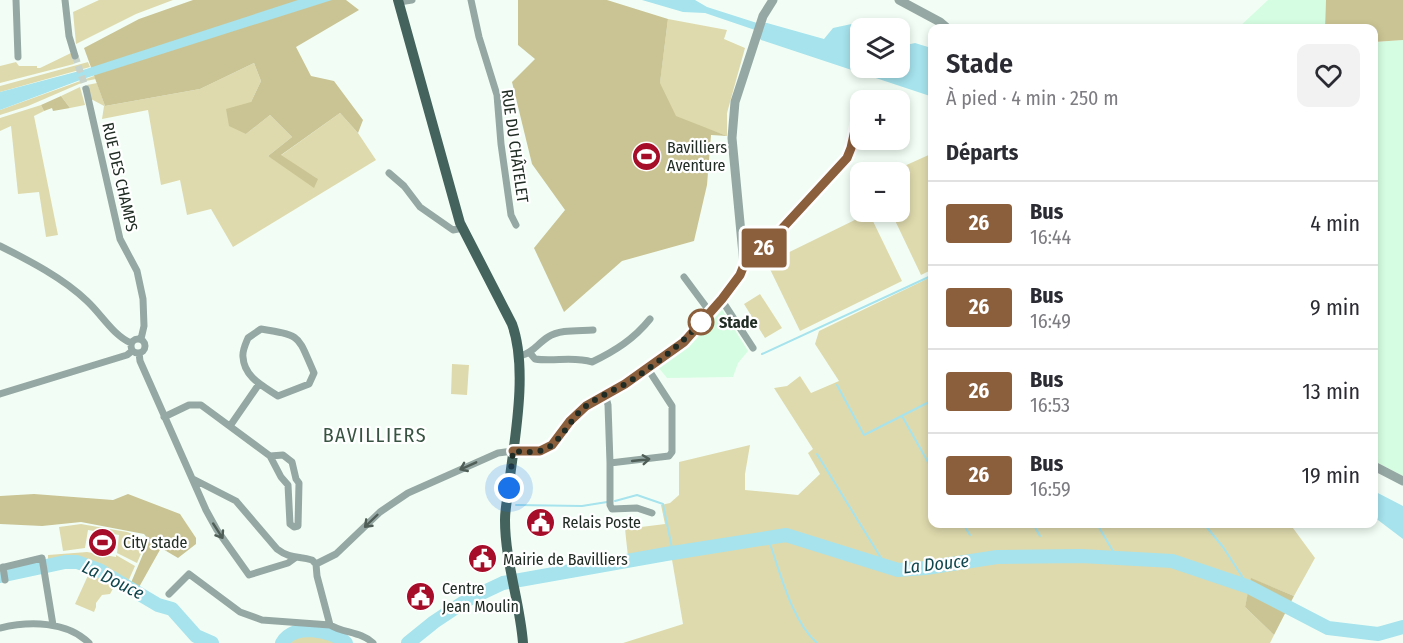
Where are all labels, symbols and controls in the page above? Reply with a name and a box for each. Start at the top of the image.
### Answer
map controls [850,18,910,222]
button: layers [850,18,910,78]
button: heart [1297,44,1360,107]
text: Stade [946,47,1013,80]
text: À pied · 4 min · 250 m [946,86,1119,110]
street label: RUE DU CHÂTELET [498,88,532,204]
button: + [850,90,910,150]
street label: RUE DES CHAMPS [98,121,142,233]
place label: Bavilliers Aventure [667,138,727,175]
text: Départs [946,139,1018,166]
sports icon: Bavilliers Aventure [630,140,662,172]
button: − [850,162,910,222]
text: Bus [1030,198,1063,225]
text: 26 [969,210,989,236]
text: 4 min [1310,210,1360,237]
text: 16:44 [1030,225,1071,249]
line badge: 26 [737,228,791,268]
text: 26 [754,235,774,261]
text: Bus [1030,282,1063,309]
text: 26 [969,294,989,320]
text: 9 min [1310,294,1360,321]
marker: Stade [688,309,714,335]
text: 16:49 [1030,309,1071,333]
place label: Stade [719,313,758,332]
text: Bus [1030,366,1063,393]
text: 26 [969,378,989,404]
text: 13 min [1302,378,1360,405]
text: 16:53 [1030,393,1070,417]
district label: BAVILLIERS [323,423,427,447]
text: Bus [1030,450,1063,477]
one-way arrow [630,454,650,465]
one-way arrow [460,461,478,472]
text: 26 [969,462,989,488]
text: 19 min [1302,462,1360,489]
your location [494,473,524,503]
text: 16:59 [1030,477,1071,501]
public building icon: Relais Poste [525,506,557,538]
place label: Relais Poste [562,513,641,532]
one-way arrow [363,514,378,529]
one-way arrow [212,522,224,539]
sports icon: City stade [86,526,118,558]
place label: City stade [123,533,188,552]
public building icon: Mairie de Bavilliers [466,543,498,575]
place label: Mairie de Bavilliers [503,550,628,569]
water label: La Douce [902,550,971,578]
water label: La Douce [78,556,148,605]
place label: Centre Jean Moulin [442,579,519,616]
public building icon: Centre Jean Moulin [405,581,437,613]

